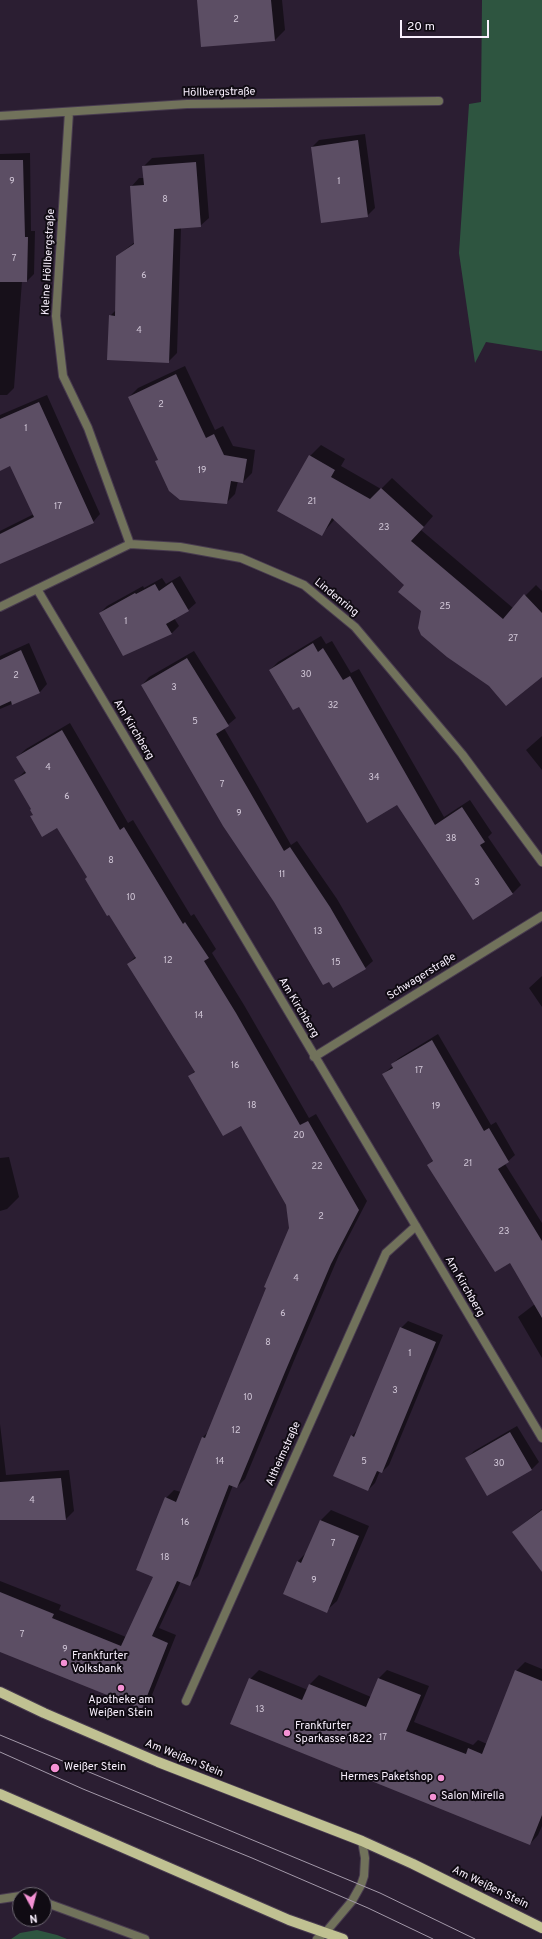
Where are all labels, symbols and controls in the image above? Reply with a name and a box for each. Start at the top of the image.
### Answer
scale bar [402,12,491,38]
house number: 2 [233,15,239,25]
text: 20 m [407,19,435,35]
street label: Höllbergstraße [182,86,256,100]
house number: 9 [9,177,15,187]
house number: 1 [337,177,341,187]
house number: 8 [162,195,168,205]
street label: Kleine Höllbergstraße [40,208,58,316]
house number: 7 [12,254,16,264]
house number: 6 [141,271,147,281]
house number: 4 [136,326,142,336]
house number: 2 [158,400,164,410]
house number: 1 [24,424,28,434]
house number: 19 [198,466,206,476]
house number: 21 [308,497,316,507]
house number: 17 [54,502,62,512]
house number: 23 [379,523,389,533]
street label: Lindenring [311,576,361,620]
house number: 25 [439,602,451,612]
house number: 1 [124,617,128,627]
house number: 27 [508,634,518,644]
house number: 30 [300,670,312,680]
house number: 2 [13,671,19,681]
house number: 3 [171,683,177,693]
street label: Am Kirchberg [110,698,156,762]
house number: 32 [328,701,338,711]
house number: 5 [192,717,198,727]
house number: 4 [45,763,51,773]
house number: 34 [368,773,380,783]
house number: 7 [220,780,224,790]
house number: 6 [64,792,70,802]
house number: 9 [236,809,242,819]
house number: 38 [446,834,456,844]
house number: 8 [108,856,114,866]
house number: 11 [279,870,285,880]
house number: 3 [474,878,480,888]
house number: 10 [126,893,136,903]
house number: 13 [314,927,322,937]
street label: Schwagerstraße [385,951,459,1003]
house number: 12 [164,956,172,966]
house number: 15 [332,958,340,968]
street label: Am Kirchberg [275,976,321,1040]
house number: 14 [195,1011,203,1021]
house number: 16 [231,1061,239,1071]
house number: 17 [415,1066,423,1076]
house number: 18 [248,1101,256,1111]
house number: 19 [432,1102,440,1112]
house number: 20 [293,1131,305,1141]
house number: 21 [464,1159,472,1169]
house number: 22 [311,1162,323,1172]
house number: 2 [318,1212,324,1222]
house number: 23 [499,1227,509,1237]
street label: Am Kirchberg [441,1254,487,1320]
house number: 4 [293,1274,299,1284]
house number: 6 [280,1309,286,1319]
house number: 8 [265,1338,271,1348]
house number: 1 [408,1349,412,1359]
house number: 3 [392,1386,398,1396]
house number: 10 [243,1393,253,1403]
street label: Altheimstraße [264,1420,304,1488]
house number: 12 [232,1426,240,1436]
house number: 14 [216,1457,224,1467]
house number: 5 [361,1457,367,1467]
house number: 30 [493,1459,505,1469]
house number: 4 [29,1496,35,1506]
house number: 16 [181,1518,189,1528]
house number: 7 [331,1539,335,1549]
house number: 18 [161,1553,169,1563]
house number: 9 [311,1576,317,1586]
house number: 7 [20,1630,24,1640]
house number: 9 [62,1645,68,1655]
place label: Frankfurter Volksbank [72,1650,128,1676]
marker: Frankfurter Volksbank [59,1658,69,1668]
marker: Apotheke am Weißen Stein [116,1683,126,1693]
place label: Apotheke am Weißen Stein [88,1694,154,1720]
house number: 13 [256,1705,264,1715]
place label: Frankfurter Sparkasse 1822 [295,1720,372,1746]
marker: Frankfurter Sparkasse 1822 [282,1728,292,1738]
house number: 17 [379,1733,387,1743]
street label: Am Weißen Stein [143,1737,225,1781]
place label: Weißer Stein [64,1761,126,1775]
marker: Weißer Stein [49,1762,61,1774]
place label: Hermes Paketshop [340,1771,433,1785]
marker: Hermes Paketshop [436,1773,446,1783]
place label: Salon Mirella [441,1790,504,1804]
marker: Salon Mirella [428,1792,438,1802]
street label: Am Weißen Stein [450,1864,530,1912]
north arrow [12,1887,52,1927]
text: N [29,1910,38,1925]

